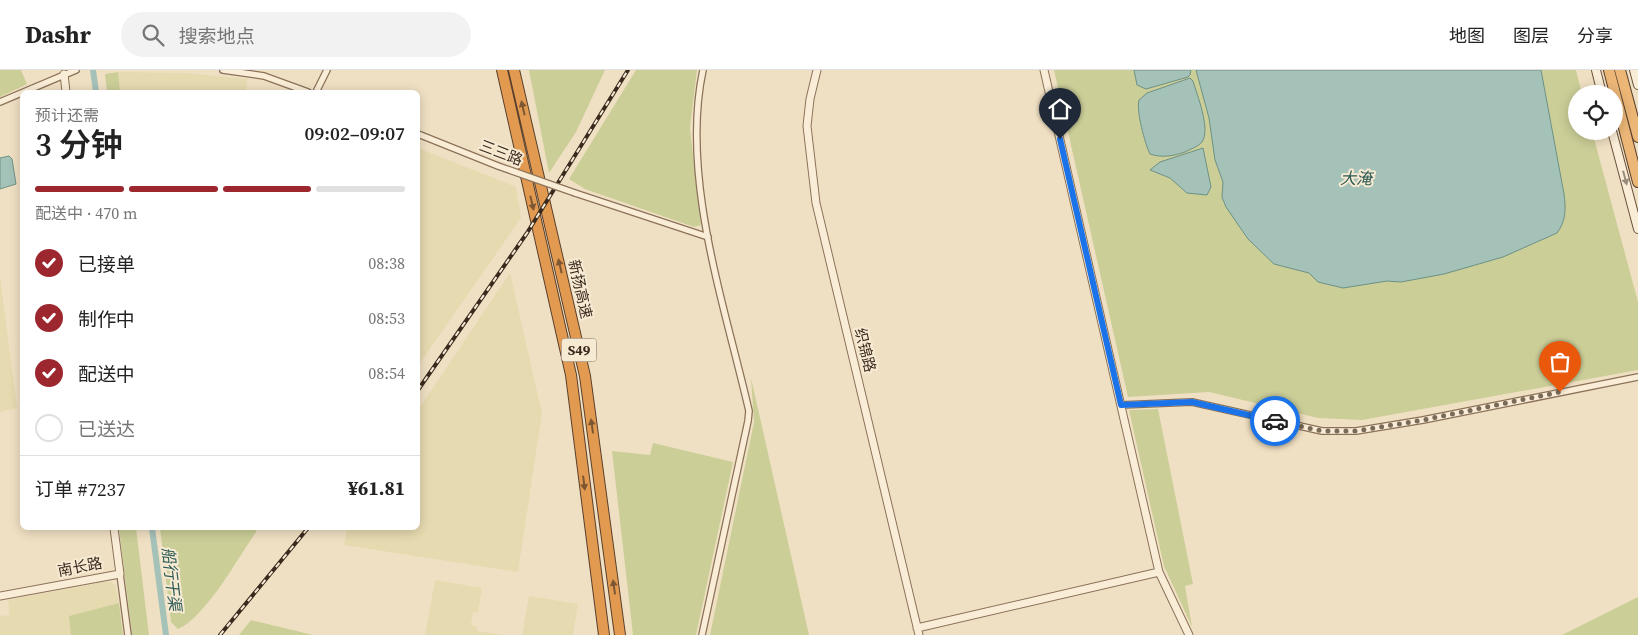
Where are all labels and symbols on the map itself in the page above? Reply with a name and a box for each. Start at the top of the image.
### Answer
pin [1039,88,1081,139]
one-way arrow [519,101,527,116]
street label: 三三路 [476,135,526,170]
water label: 大淹 [1340,167,1375,189]
one-way arrow [1621,171,1629,186]
one-way arrow [528,195,536,210]
street label: 新扬高速 [564,257,597,320]
one-way arrow [556,259,564,274]
street label: 织锦路 [850,325,881,374]
road number: S49 [562,338,596,362]
pin [1539,341,1581,392]
courier [1250,396,1300,446]
one-way arrow [588,417,596,433]
one-way arrow [581,475,589,491]
water label: 船行干渠 [157,546,187,614]
street label: 南长路 [56,552,104,581]
one-way arrow [609,578,617,594]

